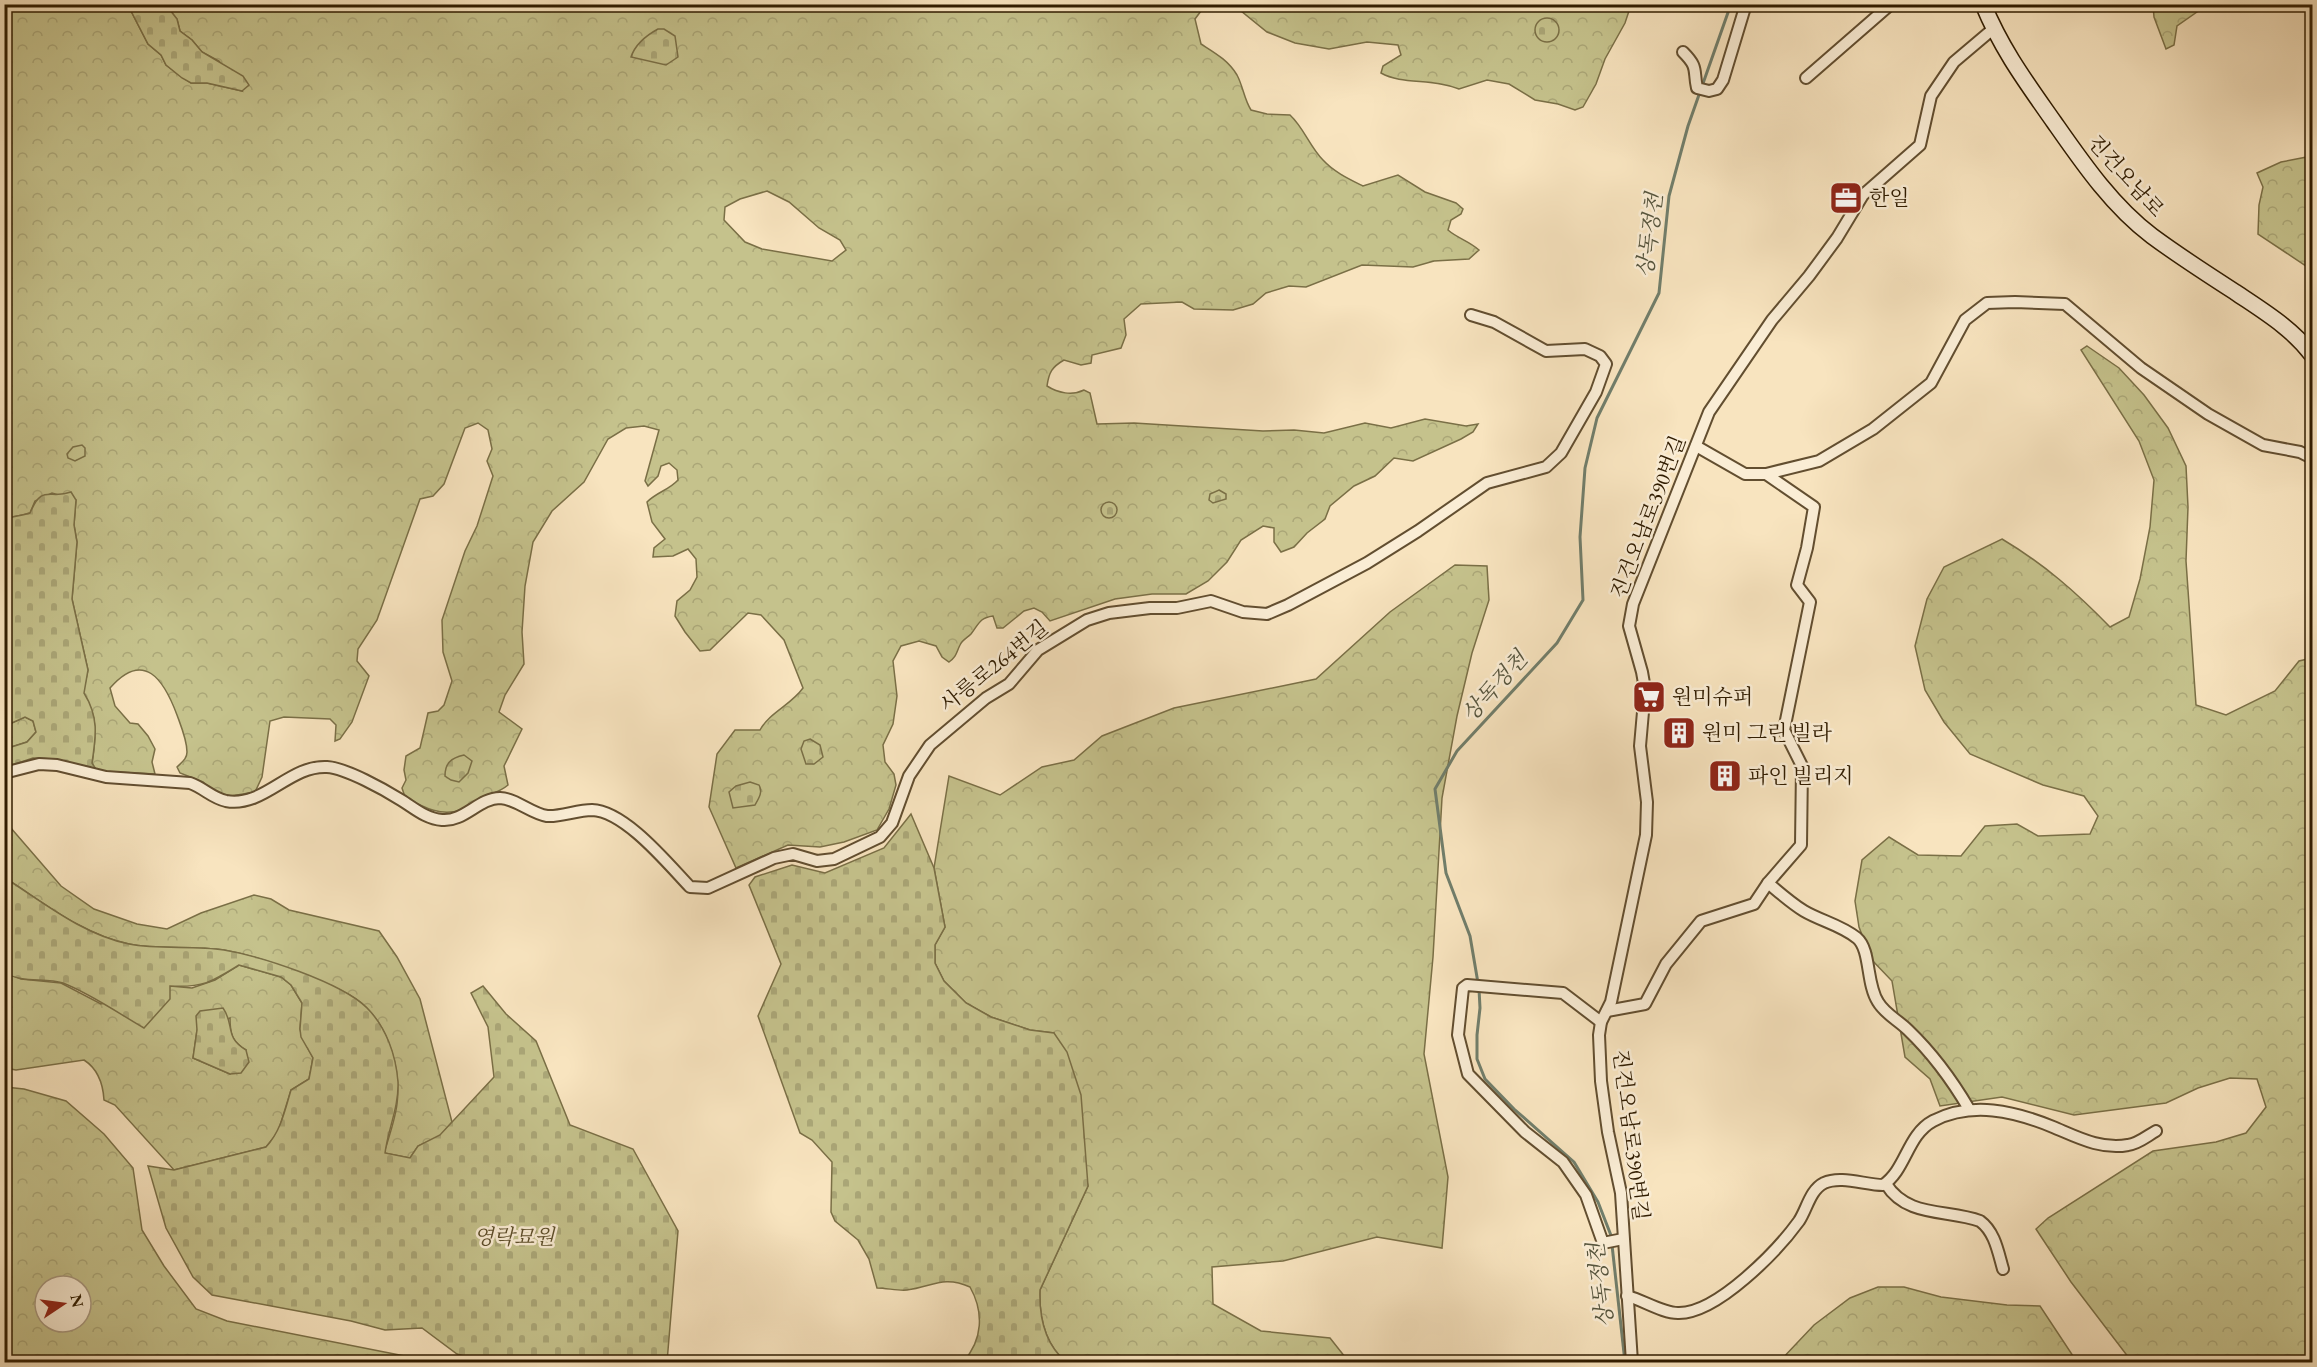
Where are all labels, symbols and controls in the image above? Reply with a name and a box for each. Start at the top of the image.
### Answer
street label: 진건오남로 [2082,129,2170,222]
office icon: 한일 [1828,180,1864,216]
place label: 한일 [1869,184,1910,211]
water label: 상독정천 [1630,189,1669,279]
street label: 진건오남로390번길 [1604,432,1691,602]
street label: 사릉로264번길 [934,614,1053,718]
water label: 상독정천 [1455,644,1535,728]
supermarket icon: 원미슈퍼 [1631,679,1667,715]
place label: 원미슈퍼 [1672,683,1753,710]
building icon: 원미 그린 빌라 [1661,715,1697,751]
place label: 원미 그린 빌라 [1702,719,1833,746]
building icon: 파인 빌리지 [1707,758,1743,794]
place label: 파인 빌리지 [1748,762,1854,789]
street label: 진건오남로390번길 [1608,1048,1655,1222]
park label: 영락묘원 [473,1223,556,1250]
water label: 상독정천 [1581,1239,1620,1329]
north arrow [33,1274,93,1334]
text: N [65,1292,89,1309]

